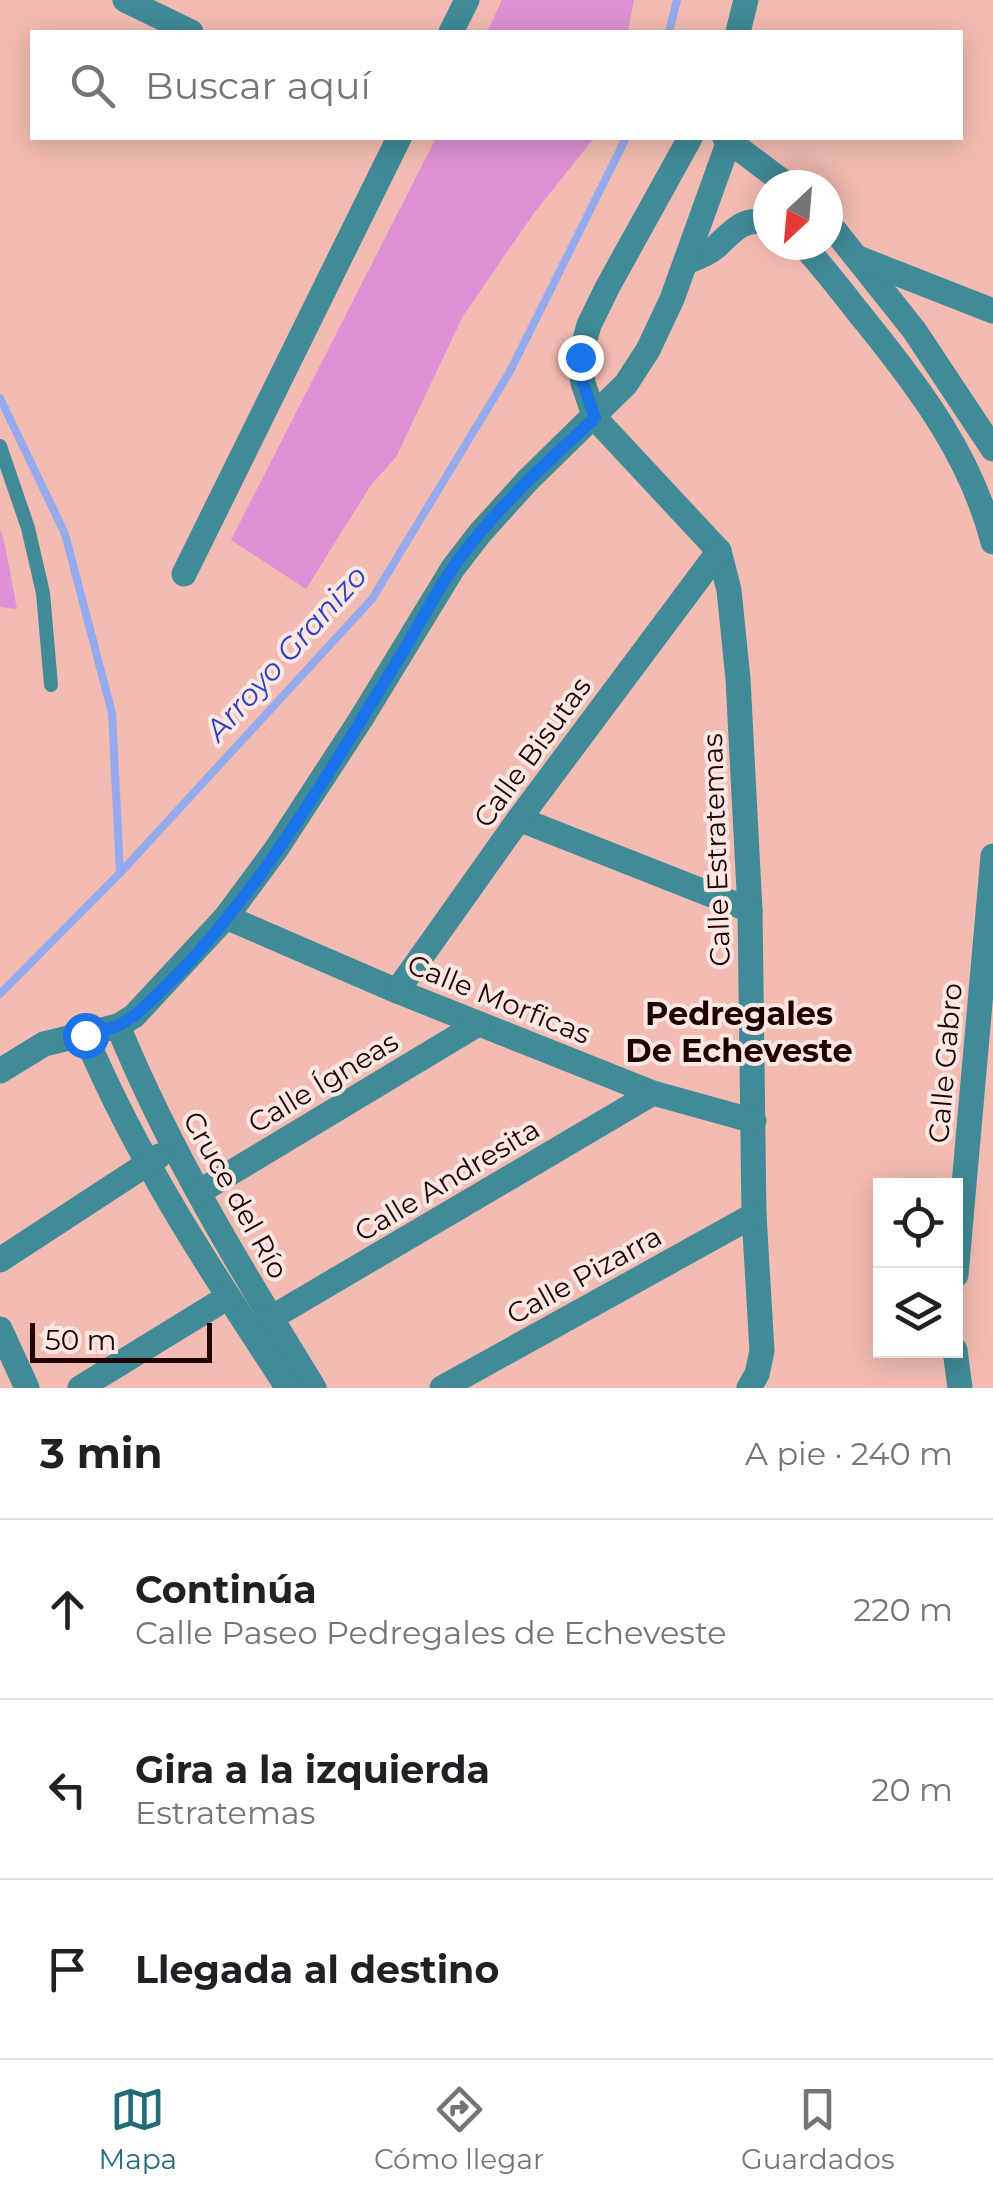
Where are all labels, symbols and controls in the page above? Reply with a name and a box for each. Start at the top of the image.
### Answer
search box [30,30,963,140]
icon: search [65,58,120,113]
text: Buscar aquí [145,62,371,109]
north arrow [753,170,843,260]
route end [558,335,604,381]
water label: Arroyo Granizo [196,558,374,750]
street label: Calle Bisutas [466,670,598,834]
street label: Calle Estratemas [695,733,737,967]
street label: Calle Morficas [402,947,596,1051]
street label: Calle Gabro [921,981,969,1145]
district label: Pedregales De Echeveste [625,994,853,1070]
route start [63,1013,109,1059]
street label: Calle Ígneas [242,1024,404,1140]
street label: Cruce del Río [176,1106,296,1284]
street label: Calle Andresita [348,1111,546,1249]
map controls [873,1178,963,1358]
button: locate [873,1178,963,1268]
street label: Calle Pizarra [501,1219,667,1331]
button: layers [873,1268,963,1358]
scale bar [30,1318,212,1362]
text: 50 m [45,1323,116,1357]
text: 3 min [40,1427,162,1479]
text: A pie · 240 m [745,1434,953,1473]
text: Continúa [135,1566,317,1613]
icon: ahead [40,1582,95,1637]
text: 220 m [853,1590,953,1629]
text: Calle Paseo Pedregales de Echeveste [135,1613,727,1652]
text: Gira a la izquierda [135,1746,490,1793]
icon: left [40,1762,95,1817]
text: 20 m [871,1770,953,1809]
text: Estratemas [135,1793,315,1832]
icon: arrive [40,1942,95,1997]
text: Llegada al destino [135,1946,499,1993]
tab: Mapa [98,2082,177,2176]
tab: Cómo llegar [374,2082,544,2176]
tab: Guardados [741,2082,895,2176]

